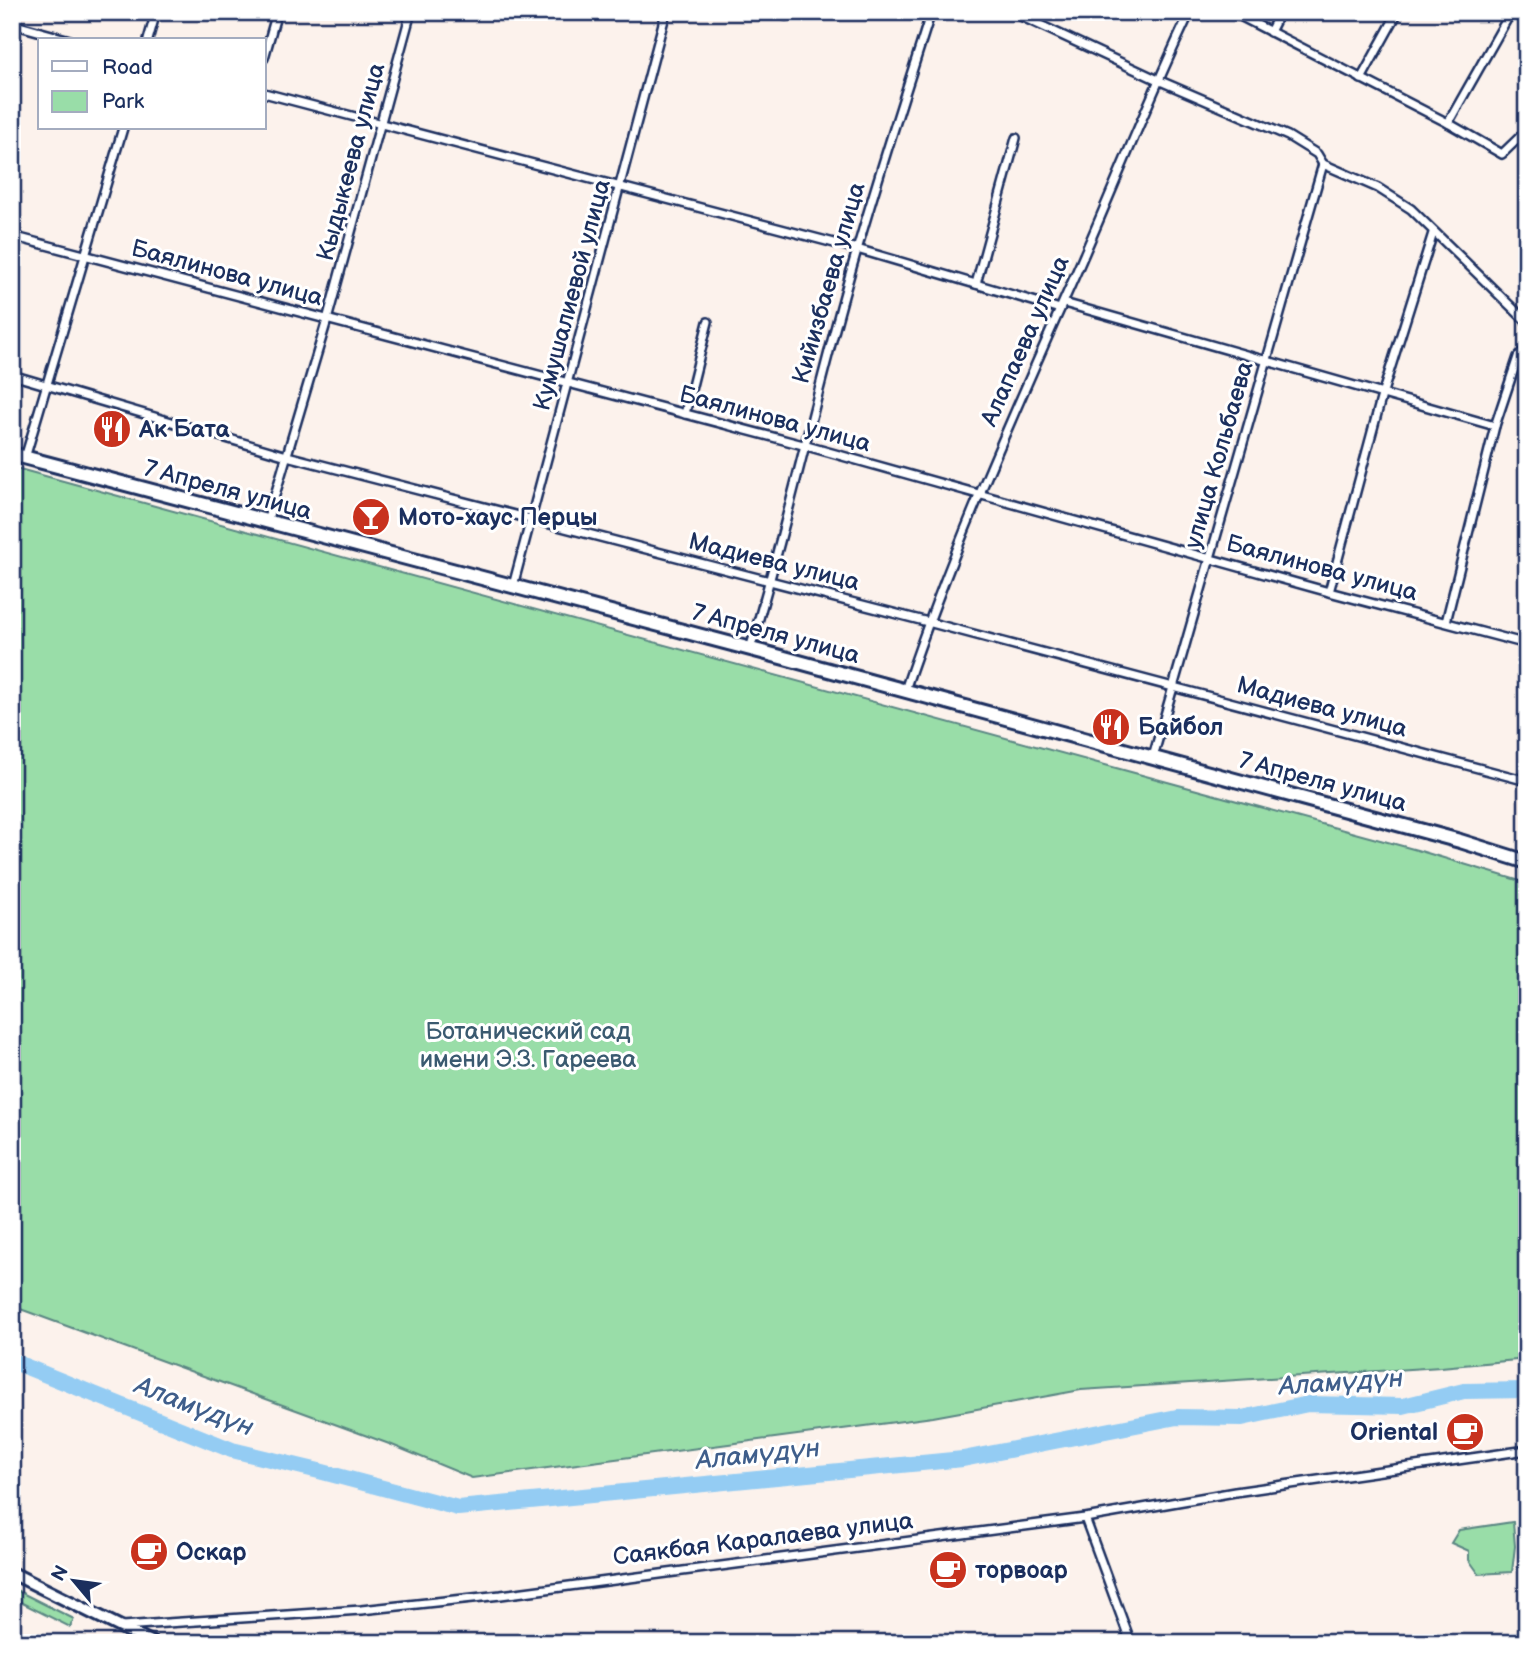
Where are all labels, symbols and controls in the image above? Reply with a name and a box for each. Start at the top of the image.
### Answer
legend [38,38,266,130]
text: Road [102,55,153,80]
street label: Кыдыкеева улица [311,60,391,264]
text: Park [102,89,145,114]
street label: Кумушалиевой улица [527,176,617,414]
street label: Кийизбаева улица [786,179,872,387]
street label: Баялинова улица [128,234,326,312]
street label: Алапаева улица [974,251,1076,432]
street label: улица Кольбаева [1178,358,1260,552]
street label: Баялинова улица [676,380,874,458]
restaurant icon: Ак Бата [91,408,133,450]
place label: Ак Бата [138,415,230,444]
street label: 7 Апреля улица [141,454,315,526]
bar icon: Мото-хаус Перцы [350,496,392,538]
place label: Мото-хаус Перцы [398,503,598,532]
street label: Мадиева улица [685,527,863,597]
street label: Баялинова улица [1223,529,1421,607]
street label: 7 Апреля улица [689,598,863,670]
street label: Мадиева улица [1234,670,1410,744]
restaurant icon: Байбол [1090,706,1132,748]
place label: Байбол [1138,713,1223,742]
street label: 7 Апреля улица [1236,746,1410,818]
park label: Ботанический сад имени Э.З. Гареева [420,1017,636,1074]
water label: Аламүдүн [1276,1363,1404,1403]
water label: Аламүдүн [128,1370,258,1444]
cafe icon: Oriental [1444,1411,1486,1453]
place label: Oriental [1350,1418,1438,1447]
water label: Аламүдүн [692,1433,822,1477]
street label: Саякбая Каралаева улица [611,1506,915,1572]
cafe icon: Оскар [128,1531,170,1573]
place label: Оскар [176,1538,247,1567]
north arrow [38,1546,108,1616]
cafe icon: торвоар [927,1549,969,1591]
place label: торвоар [975,1556,1068,1585]
text: N [47,1562,74,1585]

